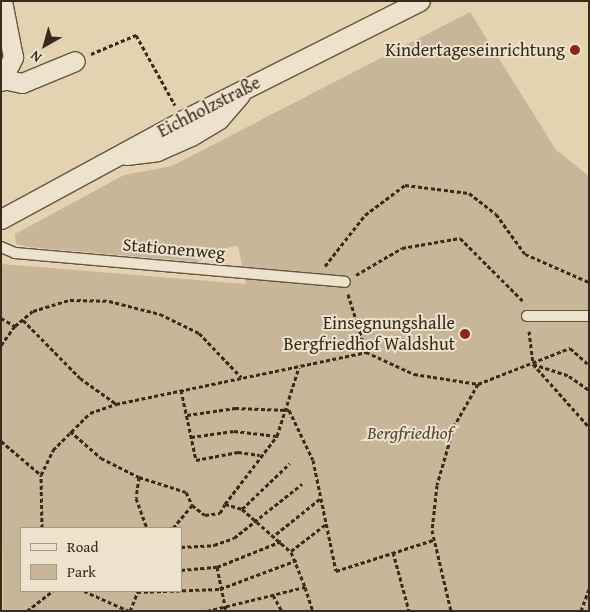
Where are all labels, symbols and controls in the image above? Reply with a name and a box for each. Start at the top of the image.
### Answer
north arrow [20,20,70,70]
place label: Kindertageseinrichtung [385,39,565,61]
marker: Kindertageseinrichtung [569,44,581,56]
text: N [26,46,46,68]
street label: Eichholzstraße [154,72,264,142]
street label: Stationenweg [122,234,226,264]
place label: Einsegnungshalle Bergfriedhof Waldshut [284,313,455,356]
marker: Einsegnungshalle Bergfriedhof Waldshut [459,328,471,340]
park label: Bergfriedhof [367,422,453,444]
legend [20,527,182,592]
text: Road [67,536,98,557]
text: Park [67,561,96,582]

